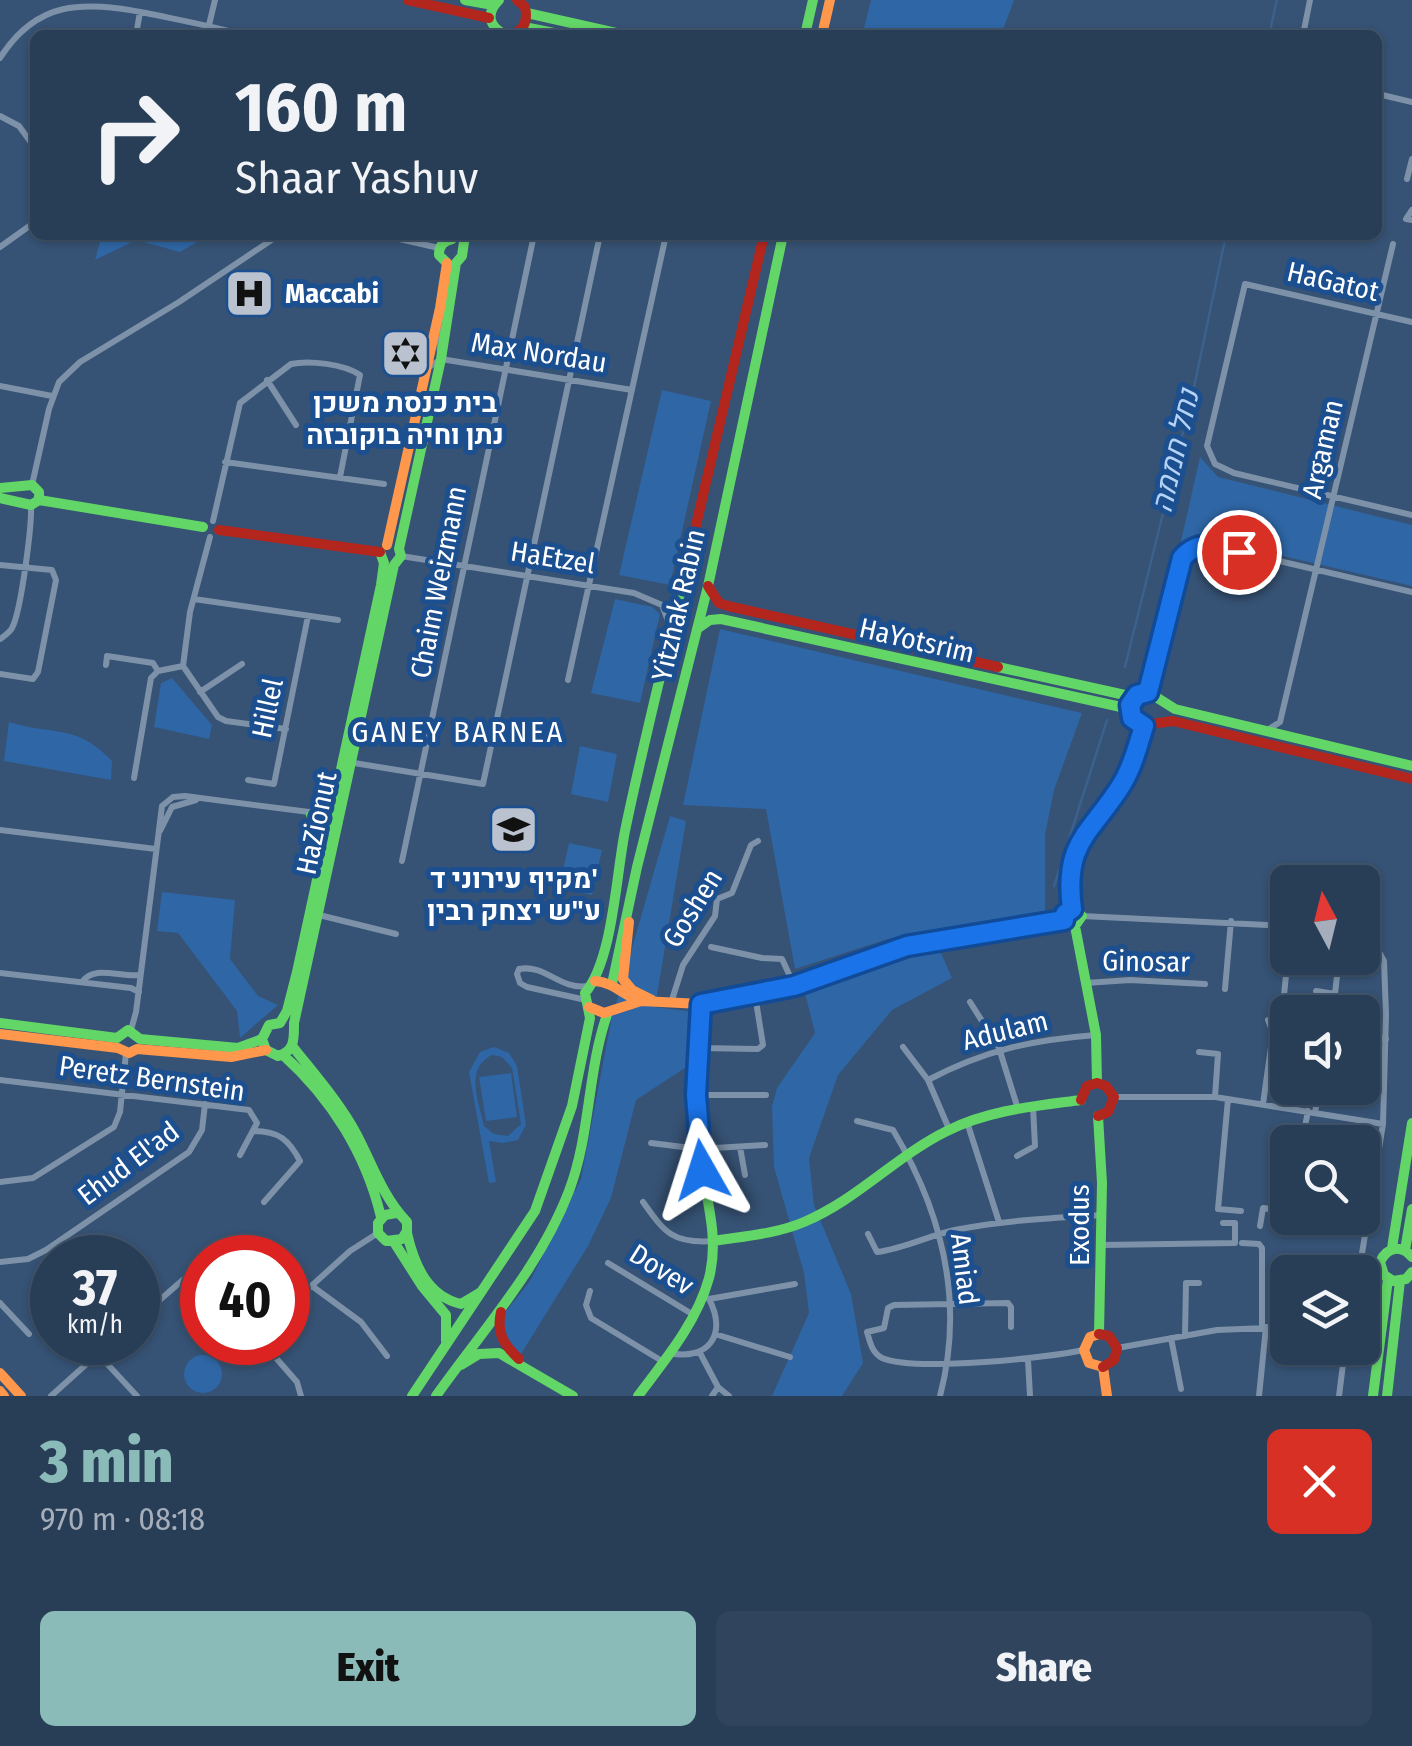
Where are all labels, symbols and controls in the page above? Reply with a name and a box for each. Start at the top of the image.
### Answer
text: 160 m [235,66,407,150]
icon: right [70,70,200,200]
text: Shaar Yashuv [235,151,478,205]
street label: HaGatot [1284,255,1383,308]
hospital icon: Maccabi [224,267,276,319]
place label: Maccabi [285,277,379,310]
street label: Max Nordau [469,326,609,379]
synagogue icon: בית כנסת משכן נתן וחיה בוקובזה [379,328,431,380]
water label: נחל חממה [1143,384,1207,516]
place label: בית כנסת משכן נתן וחיה בוקובזה [306,386,504,451]
street label: Argaman [1295,396,1350,502]
street label: Chaim Weizmann [404,483,473,681]
pin [1197,510,1282,595]
icon: arrive [1212,525,1267,580]
street label: Yitzhak Rabin [645,526,712,684]
street label: HaEtzel [509,535,597,580]
street label: HaYotsrim [856,611,978,670]
street label: Hillel [245,675,290,741]
district label: GANEY BARNEA [351,714,565,750]
street label: HaZionut [290,768,344,878]
school or university icon: מקיף עירוני ד' ע"ש יצחק רבין [488,804,540,856]
place label: מקיף עירוני ד' ע"ש יצחק רבין [427,862,601,927]
street label: Goshen [656,863,729,954]
north arrow [1270,865,1380,975]
map controls [1270,865,1380,1365]
street label: Ginosar [1102,944,1190,979]
button: sound [1270,995,1380,1105]
street label: Adulam [959,1004,1051,1057]
street label: Peretz Bernstein [57,1049,247,1108]
street label: Ehud El'ad [71,1115,185,1212]
position arrow [650,1118,754,1222]
button: search [1270,1125,1380,1235]
street label: Exodus [1063,1184,1096,1266]
street label: Amiad [944,1231,985,1307]
speed limit sign: 40 [180,1235,310,1365]
street label: Dovev [624,1237,700,1302]
button: layers [1270,1255,1380,1365]
text: 37 [73,1258,117,1318]
text: km/h [67,1310,123,1340]
text: 3 min [40,1426,173,1498]
button: close [1267,1429,1372,1534]
text: 970 m · 08:18 [40,1500,205,1538]
button: Exit [40,1611,696,1726]
button: Share [716,1611,1372,1726]

